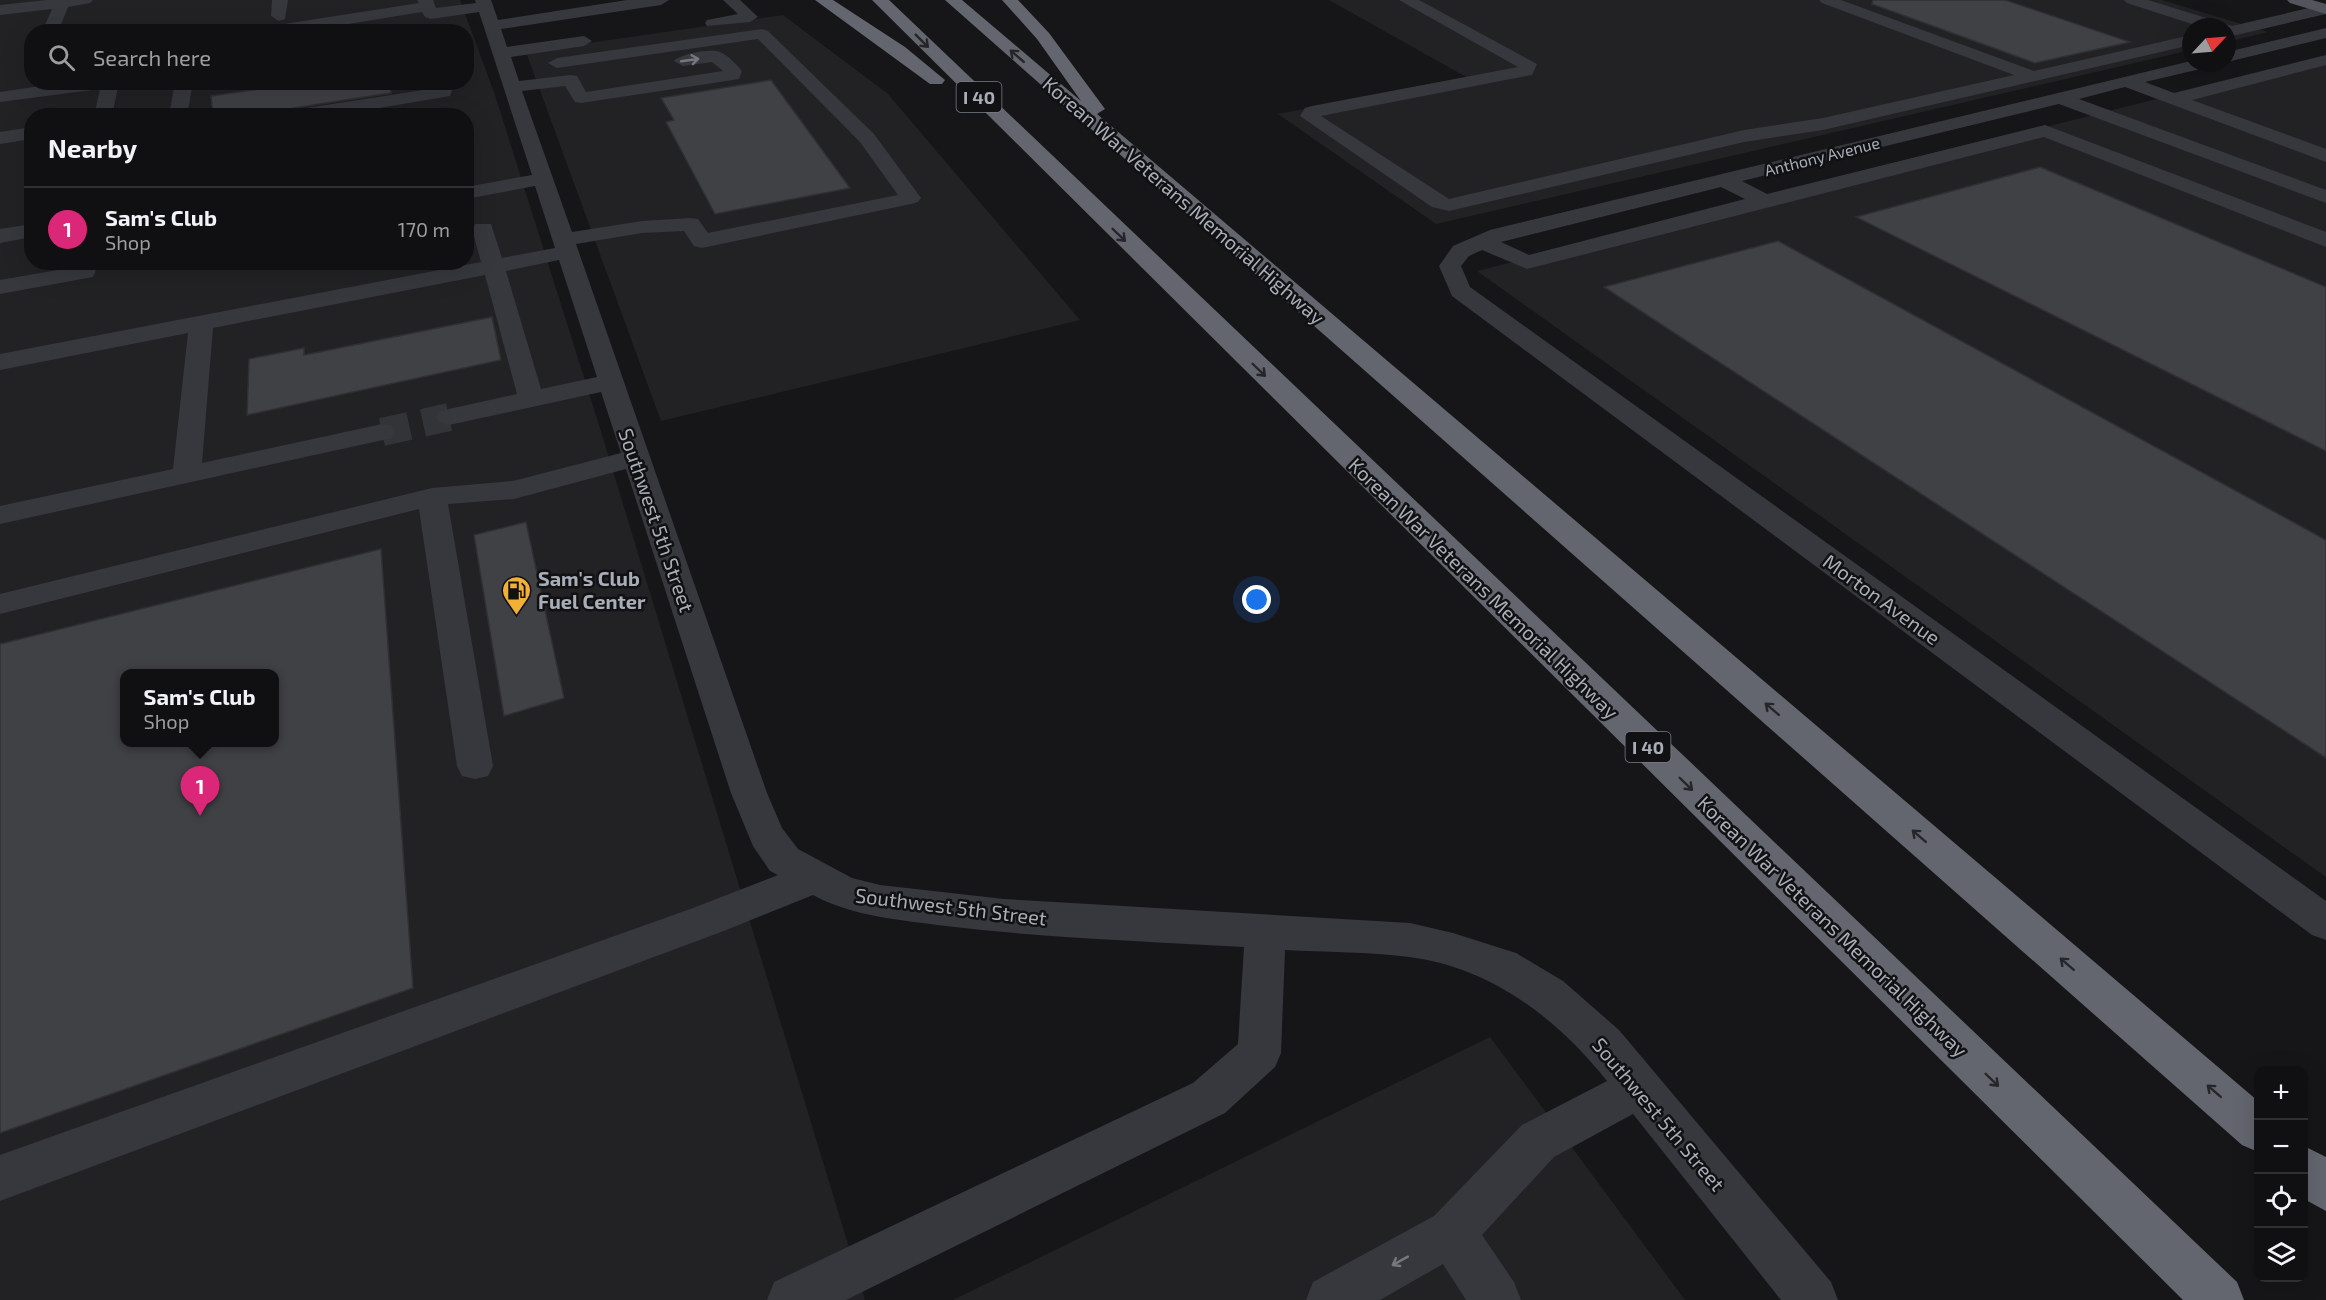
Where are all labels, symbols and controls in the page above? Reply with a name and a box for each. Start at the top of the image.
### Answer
north arrow [2182,18,2236,72]
search box [24,24,474,90]
one-way arrow [914,34,929,48]
icon: search [45,41,78,74]
text: Search here [93,44,211,70]
one-way arrow [1010,49,1025,63]
one-way arrow [680,54,700,65]
street label: Korean War Veterans Memorial Highway [1038,71,1330,329]
road number: I 40 [956,82,1002,112]
text: Nearby [48,132,137,163]
street label: Anthony Avenue [1762,133,1882,179]
text: Sam's Club [105,204,217,230]
text: 1 [63,217,72,241]
text: 170 m [398,217,450,241]
one-way arrow [1112,228,1127,242]
text: Shop [105,230,151,254]
one-way arrow [1252,363,1267,378]
street label: Southwest 5th Street [614,425,700,615]
street label: Korean War Veterans Memorial Highway [1344,452,1624,724]
street label: Morton Avenue [1819,549,1945,649]
place label: Sam's Club Fuel Center [538,566,646,613]
fuel station icon: Sam's Club Fuel Center [501,574,533,616]
your location [1242,585,1271,614]
popup [120,669,279,747]
text: Sam's Club [144,683,255,709]
one-way arrow [1765,702,1780,716]
text: Shop [144,709,189,733]
road number: I 40 [1626,732,1670,762]
pin: 1 [180,766,220,816]
one-way arrow [1679,776,1694,791]
street label: Korean War Veterans Memorial Highway [1693,790,1973,1062]
one-way arrow [1911,830,1927,843]
street label: Southwest 5th Street [854,882,1048,930]
one-way arrow [2060,957,2075,971]
street label: Southwest 5th Street [1588,1033,1730,1196]
map controls [2254,1066,2308,1282]
button: + [2254,1066,2308,1120]
one-way arrow [1985,1073,2000,1087]
one-way arrow [2206,1085,2222,1098]
button: − [2254,1120,2308,1174]
button: locate [2254,1174,2308,1228]
button: layers [2254,1228,2308,1282]
one-way arrow [1392,1256,1409,1268]

